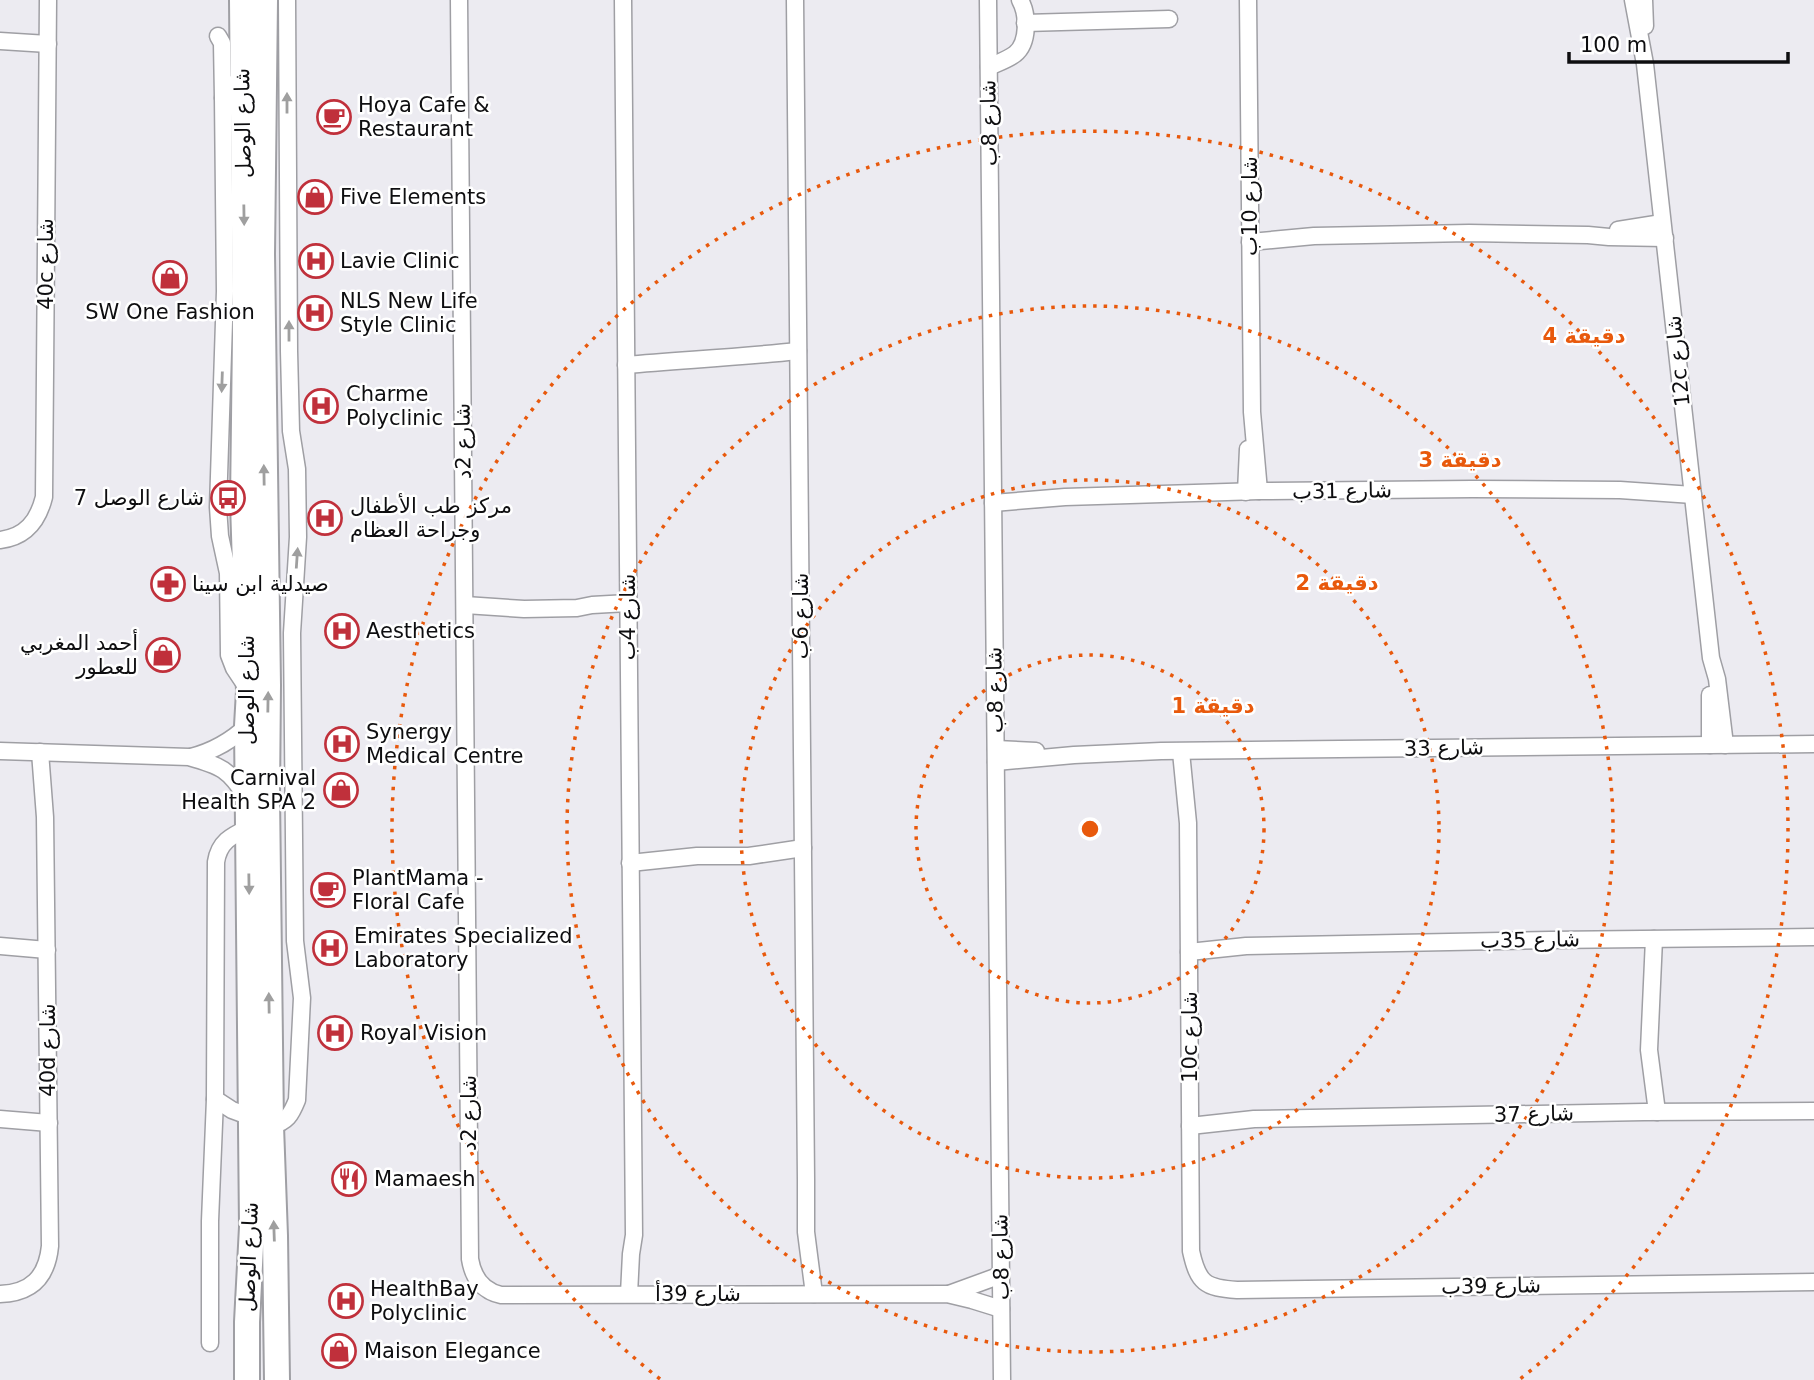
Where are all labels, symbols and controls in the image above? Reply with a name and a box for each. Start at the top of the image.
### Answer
scale bar [1569,21,1788,65]
text: 100 m [1580,33,1647,57]
street label: شارع الوصل [230,68,256,178]
street label: شارع 8ب [976,80,1002,166]
one-way arrow [281,92,293,114]
place label: Hoya Cafe & Restaurant [358,93,490,141]
cafe icon: Hoya Cafe & Restaurant [315,98,353,136]
street label: شارع 10ب [1238,156,1262,256]
shop icon: Five Elements [296,178,334,216]
place label: Five Elements [340,185,486,209]
one-way arrow [238,204,250,226]
street label: 40c شارع [34,218,58,310]
hospital icon: Lavie Clinic [297,242,335,280]
place label: Lavie Clinic [340,249,459,273]
shop icon: SW One Fashion [151,259,189,297]
place label: NLS New Life Style Clinic [340,289,478,337]
hospital icon: NLS New Life Style Clinic [296,294,334,332]
place label: SW One Fashion [85,300,255,324]
street label: 12c شارع [1661,314,1695,408]
one-way arrow [283,319,295,341]
text: 4 دقيقة [1543,324,1626,348]
one-way arrow [217,371,228,393]
place label: Charme Polyclinic [346,382,443,430]
hospital icon: Charme Polyclinic [302,387,340,425]
street label: شارع 2د [450,403,476,479]
text: 3 دقيقة [1419,448,1502,472]
one-way arrow [258,464,270,486]
street label: شارع 31ب [1292,478,1392,504]
bus stop icon: شارع الوصل 7 [209,479,247,517]
place label: شارع الوصل 7 [74,486,204,510]
place label: مركز طب الأطفال وجراحة العظام [350,493,512,542]
hospital icon: مركز طب الأطفال وجراحة العظام [306,499,344,537]
one-way arrow [292,547,303,569]
pharmacy icon: صيدلية ابن سينا [149,565,187,603]
text: 2 دقيقة [1296,571,1379,595]
place label: صيدلية ابن سينا [192,572,329,596]
street label: شارع 6ب [789,573,813,659]
street label: شارع 4ب [616,574,640,660]
hospital icon: Aesthetics [323,612,361,650]
place label: Aesthetics [366,619,475,643]
place label: أحمد المغربي للعطور [20,629,138,679]
street label: شارع الوصل [235,635,259,745]
shop icon: أحمد المغربي للعطور [144,636,182,674]
street label: شارع 8ب [982,647,1008,733]
one-way arrow [262,691,274,713]
text: 1 دقيقة [1172,694,1255,718]
place label: Synergy Medical Centre [366,720,523,768]
hospital icon: Synergy Medical Centre [323,725,361,763]
street label: شارع 33 [1404,735,1484,761]
place label: Carnival Health SPA 2 [181,766,316,814]
shop icon: Carnival Health SPA 2 [322,771,360,809]
centre of rings [1078,817,1102,841]
place label: PlantMama - Floral Cafe [352,866,483,914]
cafe icon: PlantMama - Floral Cafe [309,871,347,909]
one-way arrow [243,873,255,895]
place label: Emirates Specialized Laboratory [354,924,573,972]
street label: شارع 35ب [1480,927,1580,953]
hospital icon: Emirates Specialized Laboratory [311,929,349,967]
street label: 10c شارع [1178,991,1202,1083]
one-way arrow [263,992,275,1014]
street label: 40d شارع [36,1003,60,1097]
hospital icon: Royal Vision [316,1014,354,1052]
place label: Royal Vision [360,1021,487,1045]
street label: شارع 2د [457,1075,481,1151]
street label: شارع 37 [1494,1101,1574,1127]
restaurant icon: Mamaesh [330,1160,368,1198]
place label: Mamaesh [374,1167,475,1191]
street label: شارع الوصل [235,1202,263,1312]
street label: شارع 8ب [988,1214,1014,1300]
one-way arrow [269,1219,280,1241]
street label: شارع 39ب [1441,1273,1541,1299]
place label: HealthBay Polyclinic [370,1277,479,1325]
street label: شارع 39أ [655,1280,741,1306]
hospital icon: HealthBay Polyclinic [327,1282,365,1320]
shop icon: Maison Elegance [320,1332,358,1370]
place label: Maison Elegance [364,1339,541,1363]

